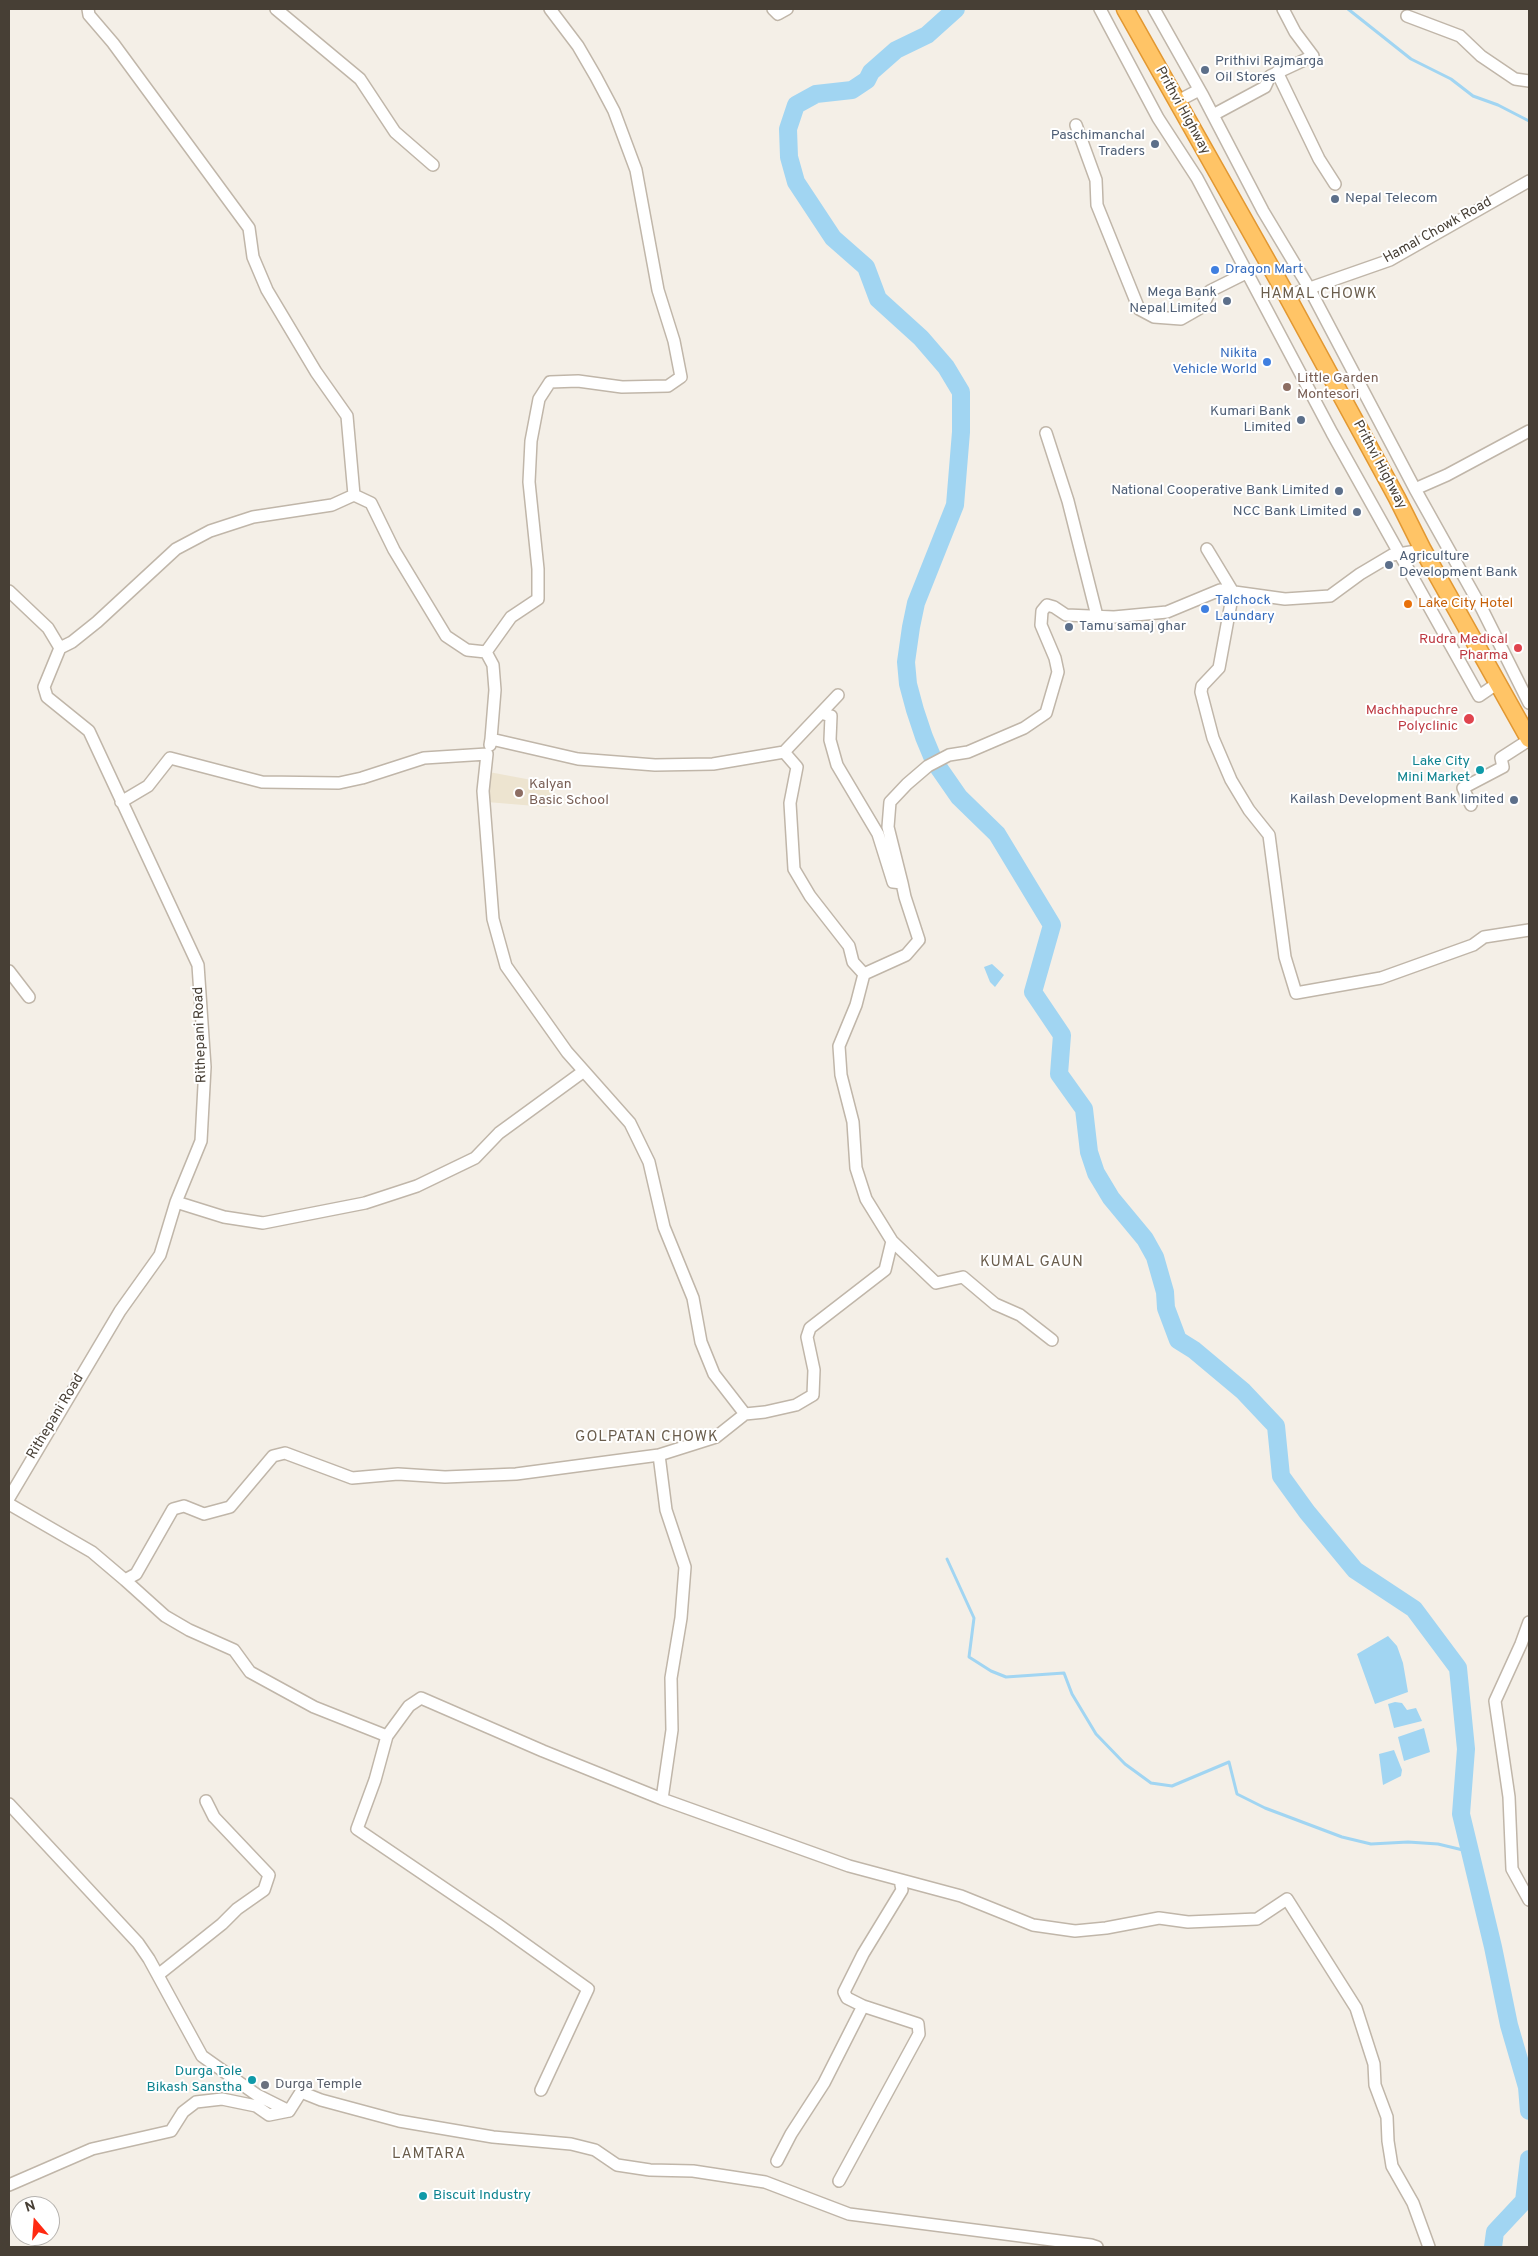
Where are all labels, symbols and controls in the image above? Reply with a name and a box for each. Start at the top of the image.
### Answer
place label: Prithivi Rajmarga Oil Stores [1215,54,1324,86]
street label: Prithvi Highway [1151,64,1213,158]
marker: Prithivi Rajmarga Oil Stores [1199,64,1211,76]
place label: Paschimanchal Traders [1051,128,1145,160]
marker: Paschimanchal Traders [1149,138,1161,150]
place label: Nepal Telecom [1345,191,1438,207]
marker: Nepal Telecom [1329,193,1341,205]
street label: Hamal Chowk Road [1381,194,1495,268]
place label: Dragon Mart [1225,262,1303,278]
marker: Dragon Mart [1209,264,1221,276]
place label: Mega Bank Nepal Limited [1129,285,1217,318]
district label: HAMAL CHOWK [1259,286,1379,304]
marker: Mega Bank Nepal Limited [1221,295,1233,307]
place label: Nikita Vehicle World [1173,346,1257,378]
marker: Nikita Vehicle World [1261,356,1273,368]
place label: Little Garden Montesori [1297,371,1379,404]
marker: Little Garden Montesori [1281,381,1293,393]
place label: Kumari Bank Limited [1210,404,1291,437]
marker: Kumari Bank Limited [1295,414,1307,426]
street label: Prithvi Highway [1349,418,1409,512]
place label: National Cooperative Bank Limited [1111,483,1329,499]
marker: National Cooperative Bank Limited [1333,485,1345,497]
place label: NCC Bank Limited [1233,504,1347,520]
marker: NCC Bank Limited [1351,506,1363,518]
place label: Agriculture Development Bank [1399,549,1518,582]
marker: Agriculture Development Bank [1383,559,1395,571]
place label: Talchock Laundary [1215,593,1275,626]
place label: Lake City Hotel [1418,596,1513,612]
marker: Lake City Hotel [1402,598,1414,610]
marker: Talchock Laundary [1199,603,1211,615]
place label: Tamu samaj ghar [1079,619,1186,635]
marker: Tamu samaj ghar [1063,621,1075,633]
place label: Rudra Medical Pharma [1419,632,1508,664]
marker: Rudra Medical Pharma [1512,642,1524,654]
place label: Machhapuchre Polyclinic [1366,703,1458,736]
marker: Machhapuchre Polyclinic [1462,712,1476,726]
place label: Lake City Mini Market [1397,754,1470,786]
marker: Lake City Mini Market [1474,764,1486,776]
place label: Kalyan Basic School [529,777,609,810]
marker: Kalyan Basic School [513,787,525,799]
place label: Kailash Development Bank limited [1290,792,1504,808]
marker: Kailash Development Bank limited [1508,794,1520,806]
street label: Rithepani Road [191,987,211,1083]
district label: KUMAL GAUN [979,1254,1085,1272]
street label: Rithepani Road [24,1371,88,1463]
district label: GOLPATAN CHOWK [573,1429,721,1447]
place label: Durga Tole Bikash Sanstha [147,2064,242,2096]
marker: Durga Tole Bikash Sanstha [246,2074,258,2086]
place label: Durga Temple [275,2077,362,2093]
marker: Durga Temple [259,2079,271,2091]
district label: LAMTARA [391,2146,467,2164]
place label: Biscuit Industry [433,2188,531,2204]
marker: Biscuit Industry [417,2190,429,2202]
north arrow [10,2196,60,2246]
text: N [23,2198,38,2217]

